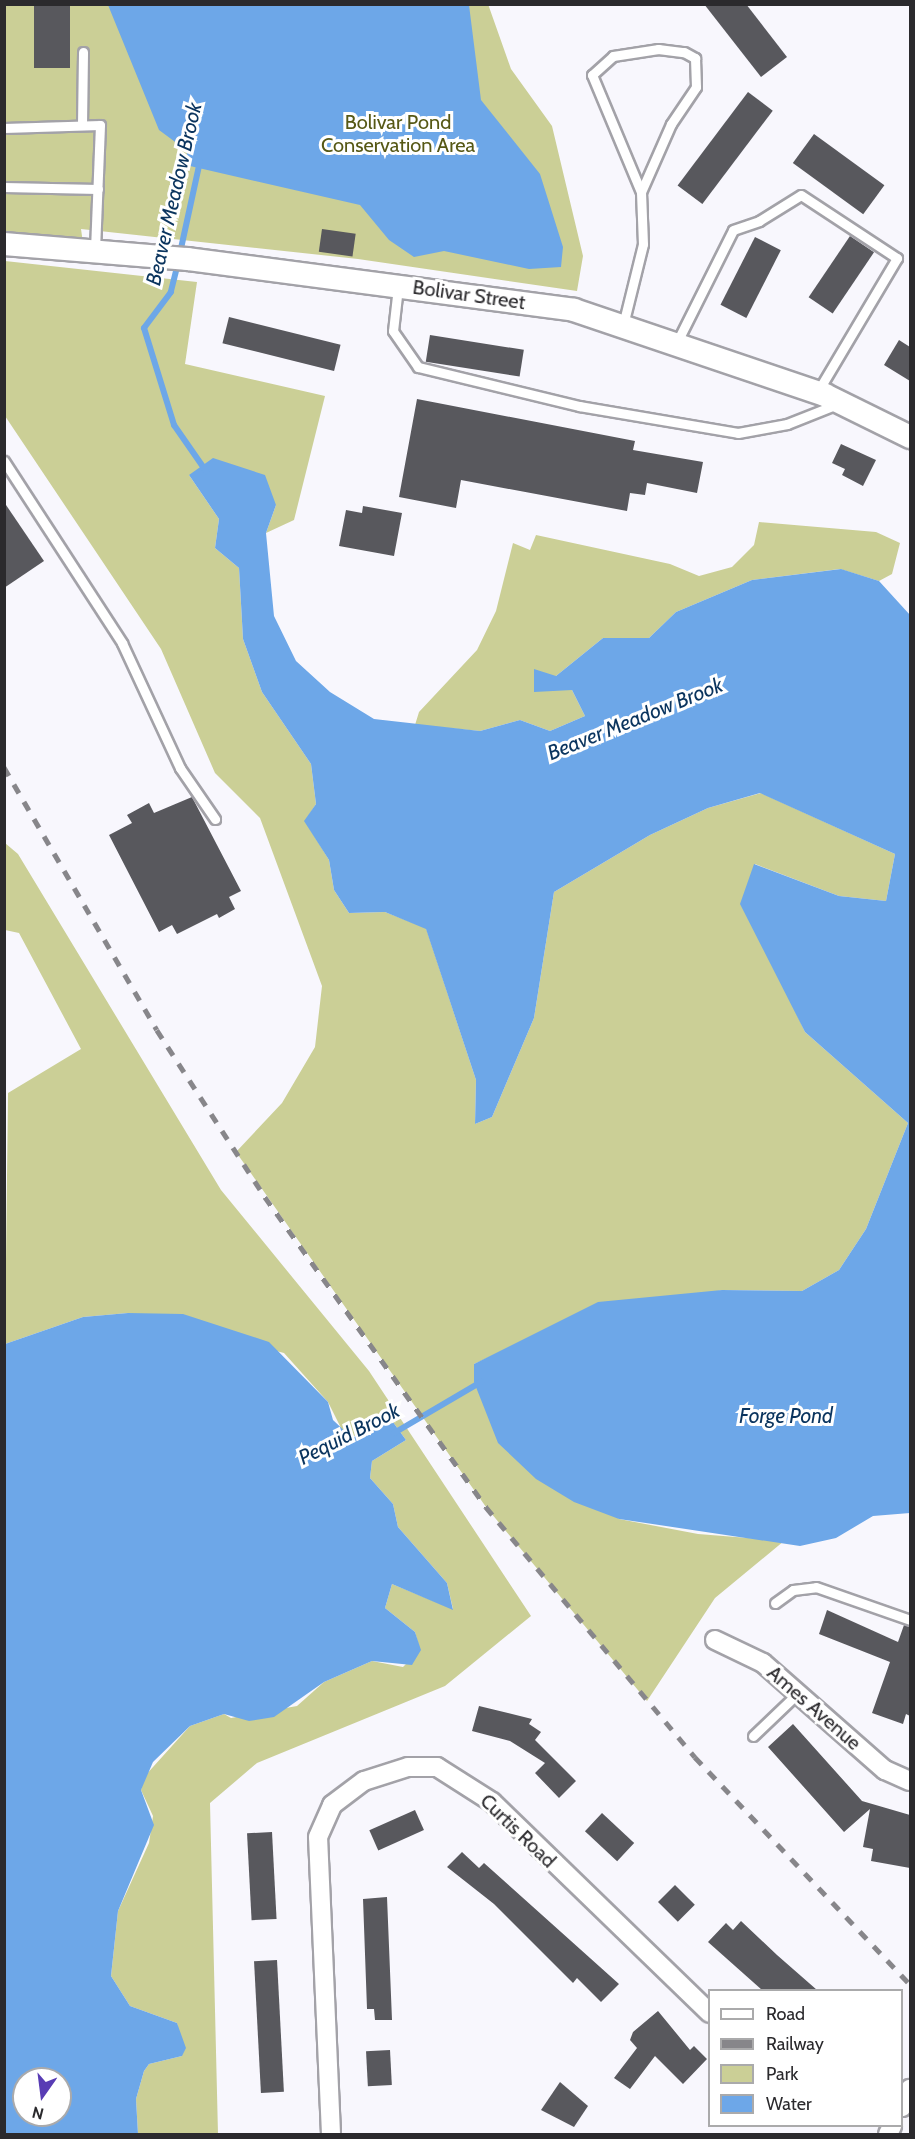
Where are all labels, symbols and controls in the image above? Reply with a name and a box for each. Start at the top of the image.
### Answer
water label: Beaver Meadow Brook [141,100,207,288]
park label: Bolivar Pond Conservation Area [321,111,475,158]
street label: Bolivar Street [411,275,527,315]
water label: Beaver Meadow Brook [544,672,726,766]
water label: Pequid Brook [294,1398,404,1470]
water label: Forge Pond [739,1403,833,1429]
street label: Ames Avenue [762,1661,866,1755]
street label: Curtis Road [475,1789,561,1873]
legend [708,1989,903,2127]
text: Road [766,2003,805,2025]
text: Railway [766,2033,824,2055]
text: Park [766,2063,798,2085]
north arrow [12,2067,72,2127]
text: Water [766,2093,812,2115]
text: N [30,2102,46,2124]

